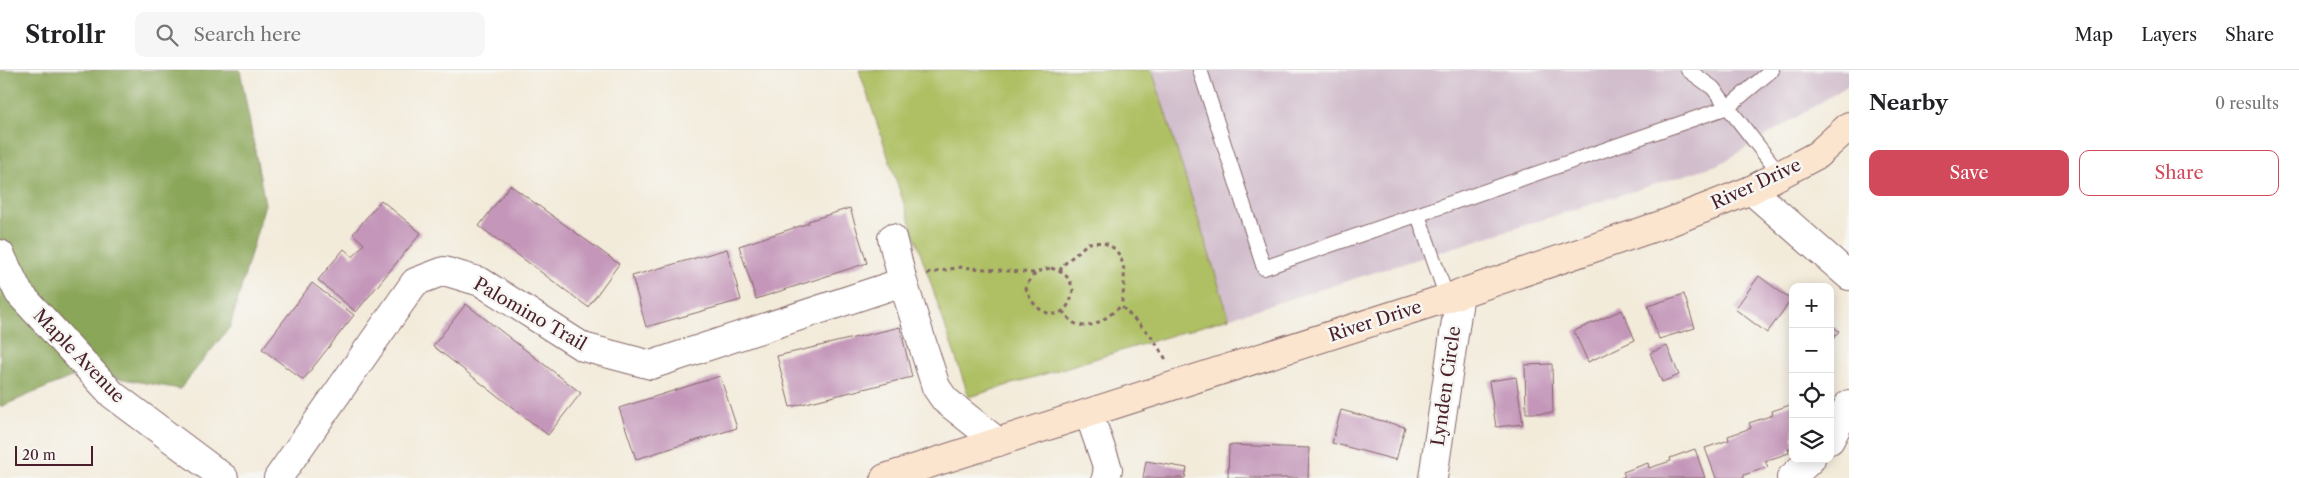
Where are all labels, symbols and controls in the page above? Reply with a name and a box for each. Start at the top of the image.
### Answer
search box [135,12,485,57]
text: Strollr [25,20,105,49]
icon: search [153,21,181,49]
text: Search here [193,23,301,46]
text: Map [2075,24,2113,46]
text: Layers [2141,24,2197,46]
text: Share [2225,24,2274,46]
text: Nearby [1869,90,1948,115]
text: 0 results [2215,93,2279,113]
button: Save [1869,150,2069,196]
button: Share [2079,150,2279,196]
street label: River Drive [1708,154,1804,214]
street label: Palomino Trail [470,273,590,355]
map controls [1789,283,1834,463]
button: + [1789,283,1834,328]
street label: River Drive [1326,296,1424,346]
street label: Maple Avenue [29,304,129,408]
street label: Lynden Circle [1427,325,1465,447]
button: − [1789,328,1834,373]
button: locate [1789,373,1834,418]
button: layers [1789,418,1834,463]
scale bar [15,443,92,466]
text: 20 m [22,446,56,464]

